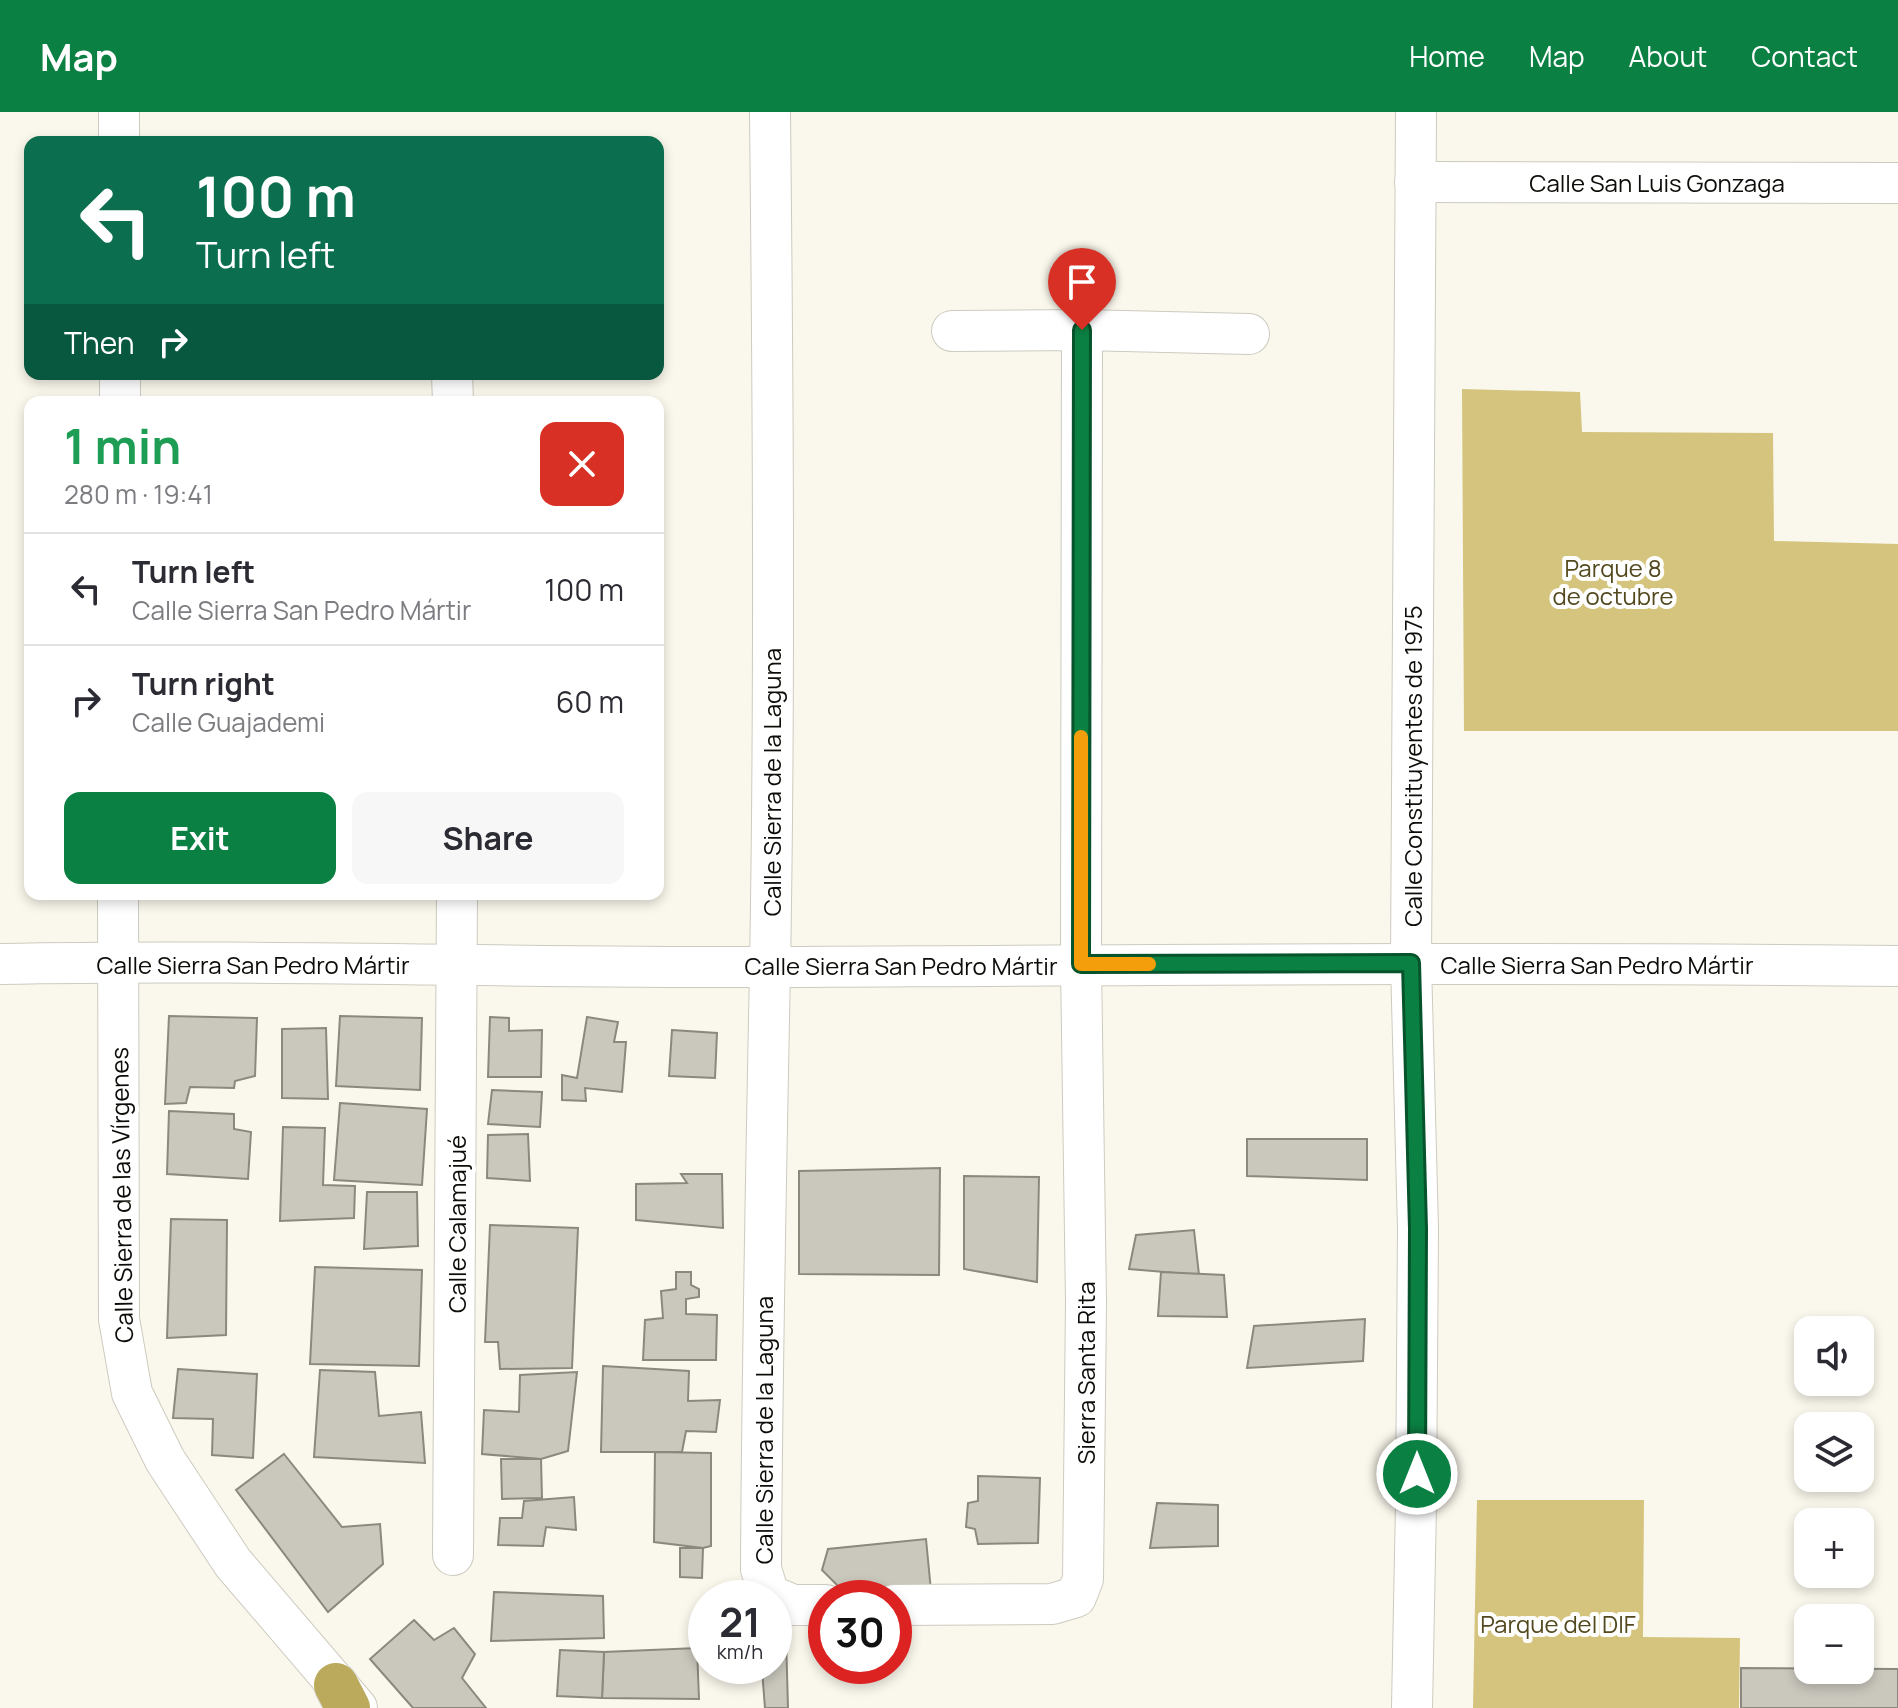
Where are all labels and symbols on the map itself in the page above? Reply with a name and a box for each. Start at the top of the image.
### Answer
street label: Calle San Luis Gonzaga [1529,166,1785,199]
pin [1048,248,1116,330]
park label: Parque 8 de octubre [1552,551,1674,612]
street label: Calle Constituyentes de 1975 [1396,605,1429,927]
street label: Calle Sierra de la Laguna [755,648,788,916]
street label: Calle Sierra San Pedro Mártir [96,948,410,981]
street label: Calle Sierra San Pedro Mártir [1440,948,1754,981]
street label: Calle Sierra San Pedro Mártir [744,949,1058,982]
street label: Calle Sierra de las Vírgenes [102,1047,140,1343]
street label: Calle Calamajué [440,1135,473,1313]
street label: Sierra Santa Rita [1069,1281,1102,1465]
street label: Calle Sierra de la Laguna [747,1296,780,1564]
position arrow [1375,1432,1459,1516]
speed limit sign: 30 [808,1580,912,1684]
park label: Parque del DIF [1480,1607,1636,1640]

